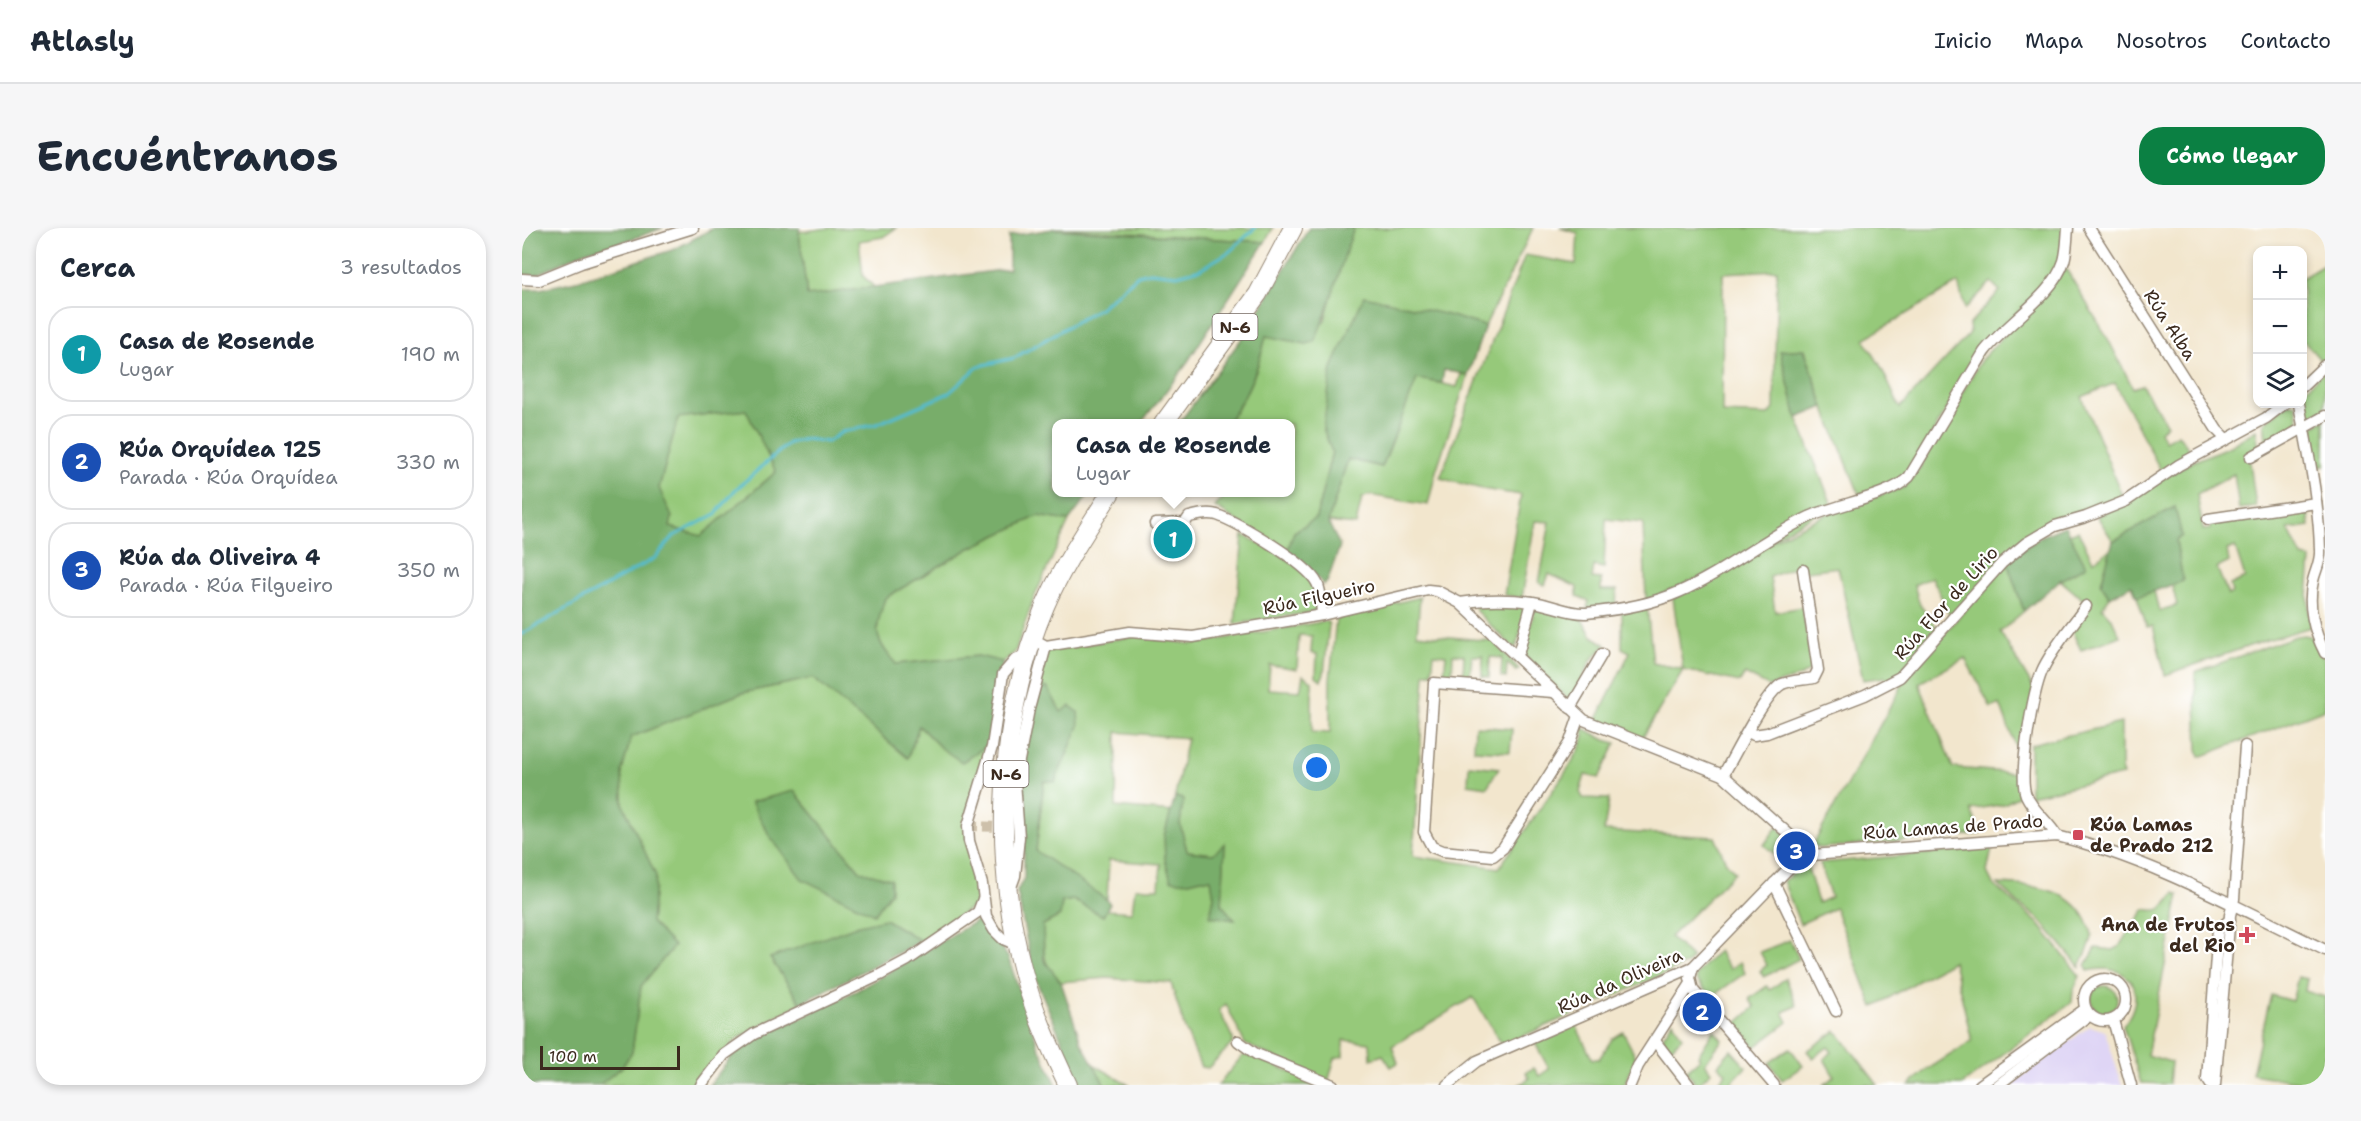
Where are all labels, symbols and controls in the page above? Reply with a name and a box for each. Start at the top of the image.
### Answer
text: Atlasly [30,22,135,60]
text: Inicio [1934,27,1992,55]
text: Mapa [2025,27,2083,55]
text: Nosotros [2116,27,2207,55]
text: Contacto [2240,27,2331,55]
button: Cómo llegar [2139,127,2325,185]
text: Encuéntranos [36,128,338,184]
map controls [2253,246,2307,408]
button: + [2253,246,2307,300]
text: Cerca [60,250,135,285]
text: 3 resultados [340,254,462,280]
street label: Rúa Alba [2138,285,2202,365]
button: − [2253,300,2307,354]
road number: N-6 [1212,314,1258,340]
text: Casa de Rosende [119,327,315,356]
text: 1 [77,341,86,367]
text: 190 m [401,341,460,367]
button: layers [2253,354,2307,408]
text: Lugar [119,356,175,382]
popup [1052,419,1295,497]
text: Casa de Rosende [1076,431,1271,460]
text: Rúa Orquídea 125 [119,435,321,464]
text: 2 [75,449,89,475]
text: 330 m [396,449,460,475]
text: Lugar [1076,460,1131,486]
text: Parada · Rúa Orquídea [119,464,338,490]
pin: 1 [1154,516,1192,562]
street label: Rúa Flor de Lirio [1889,541,2003,665]
text: Rúa da Oliveira 4 [119,543,321,572]
text: 3 [75,557,89,583]
text: 350 m [396,557,460,583]
text: Parada · Rúa Filgueiro [119,572,333,598]
street label: Rúa Filgueiro [1261,573,1377,621]
your location [1302,753,1331,782]
road number: N-6 [984,761,1028,787]
street label: Rúa Lamas de Prado [1862,809,2044,845]
place label: Rúa Lamas de Prado 212 [2090,813,2214,858]
pin: 3 [1776,828,1816,874]
marker: Rúa Lamas de Prado 212 [2071,828,2085,842]
place label: Ana de Frutos del Rio [2101,913,2235,958]
marker: Ana de Frutos del Rio [2240,928,2254,942]
street label: Rúa da Oliveira [1554,943,1686,1019]
pin: 2 [1682,990,1722,1034]
scale bar [540,1043,680,1070]
text: 100 m [549,1046,597,1067]

